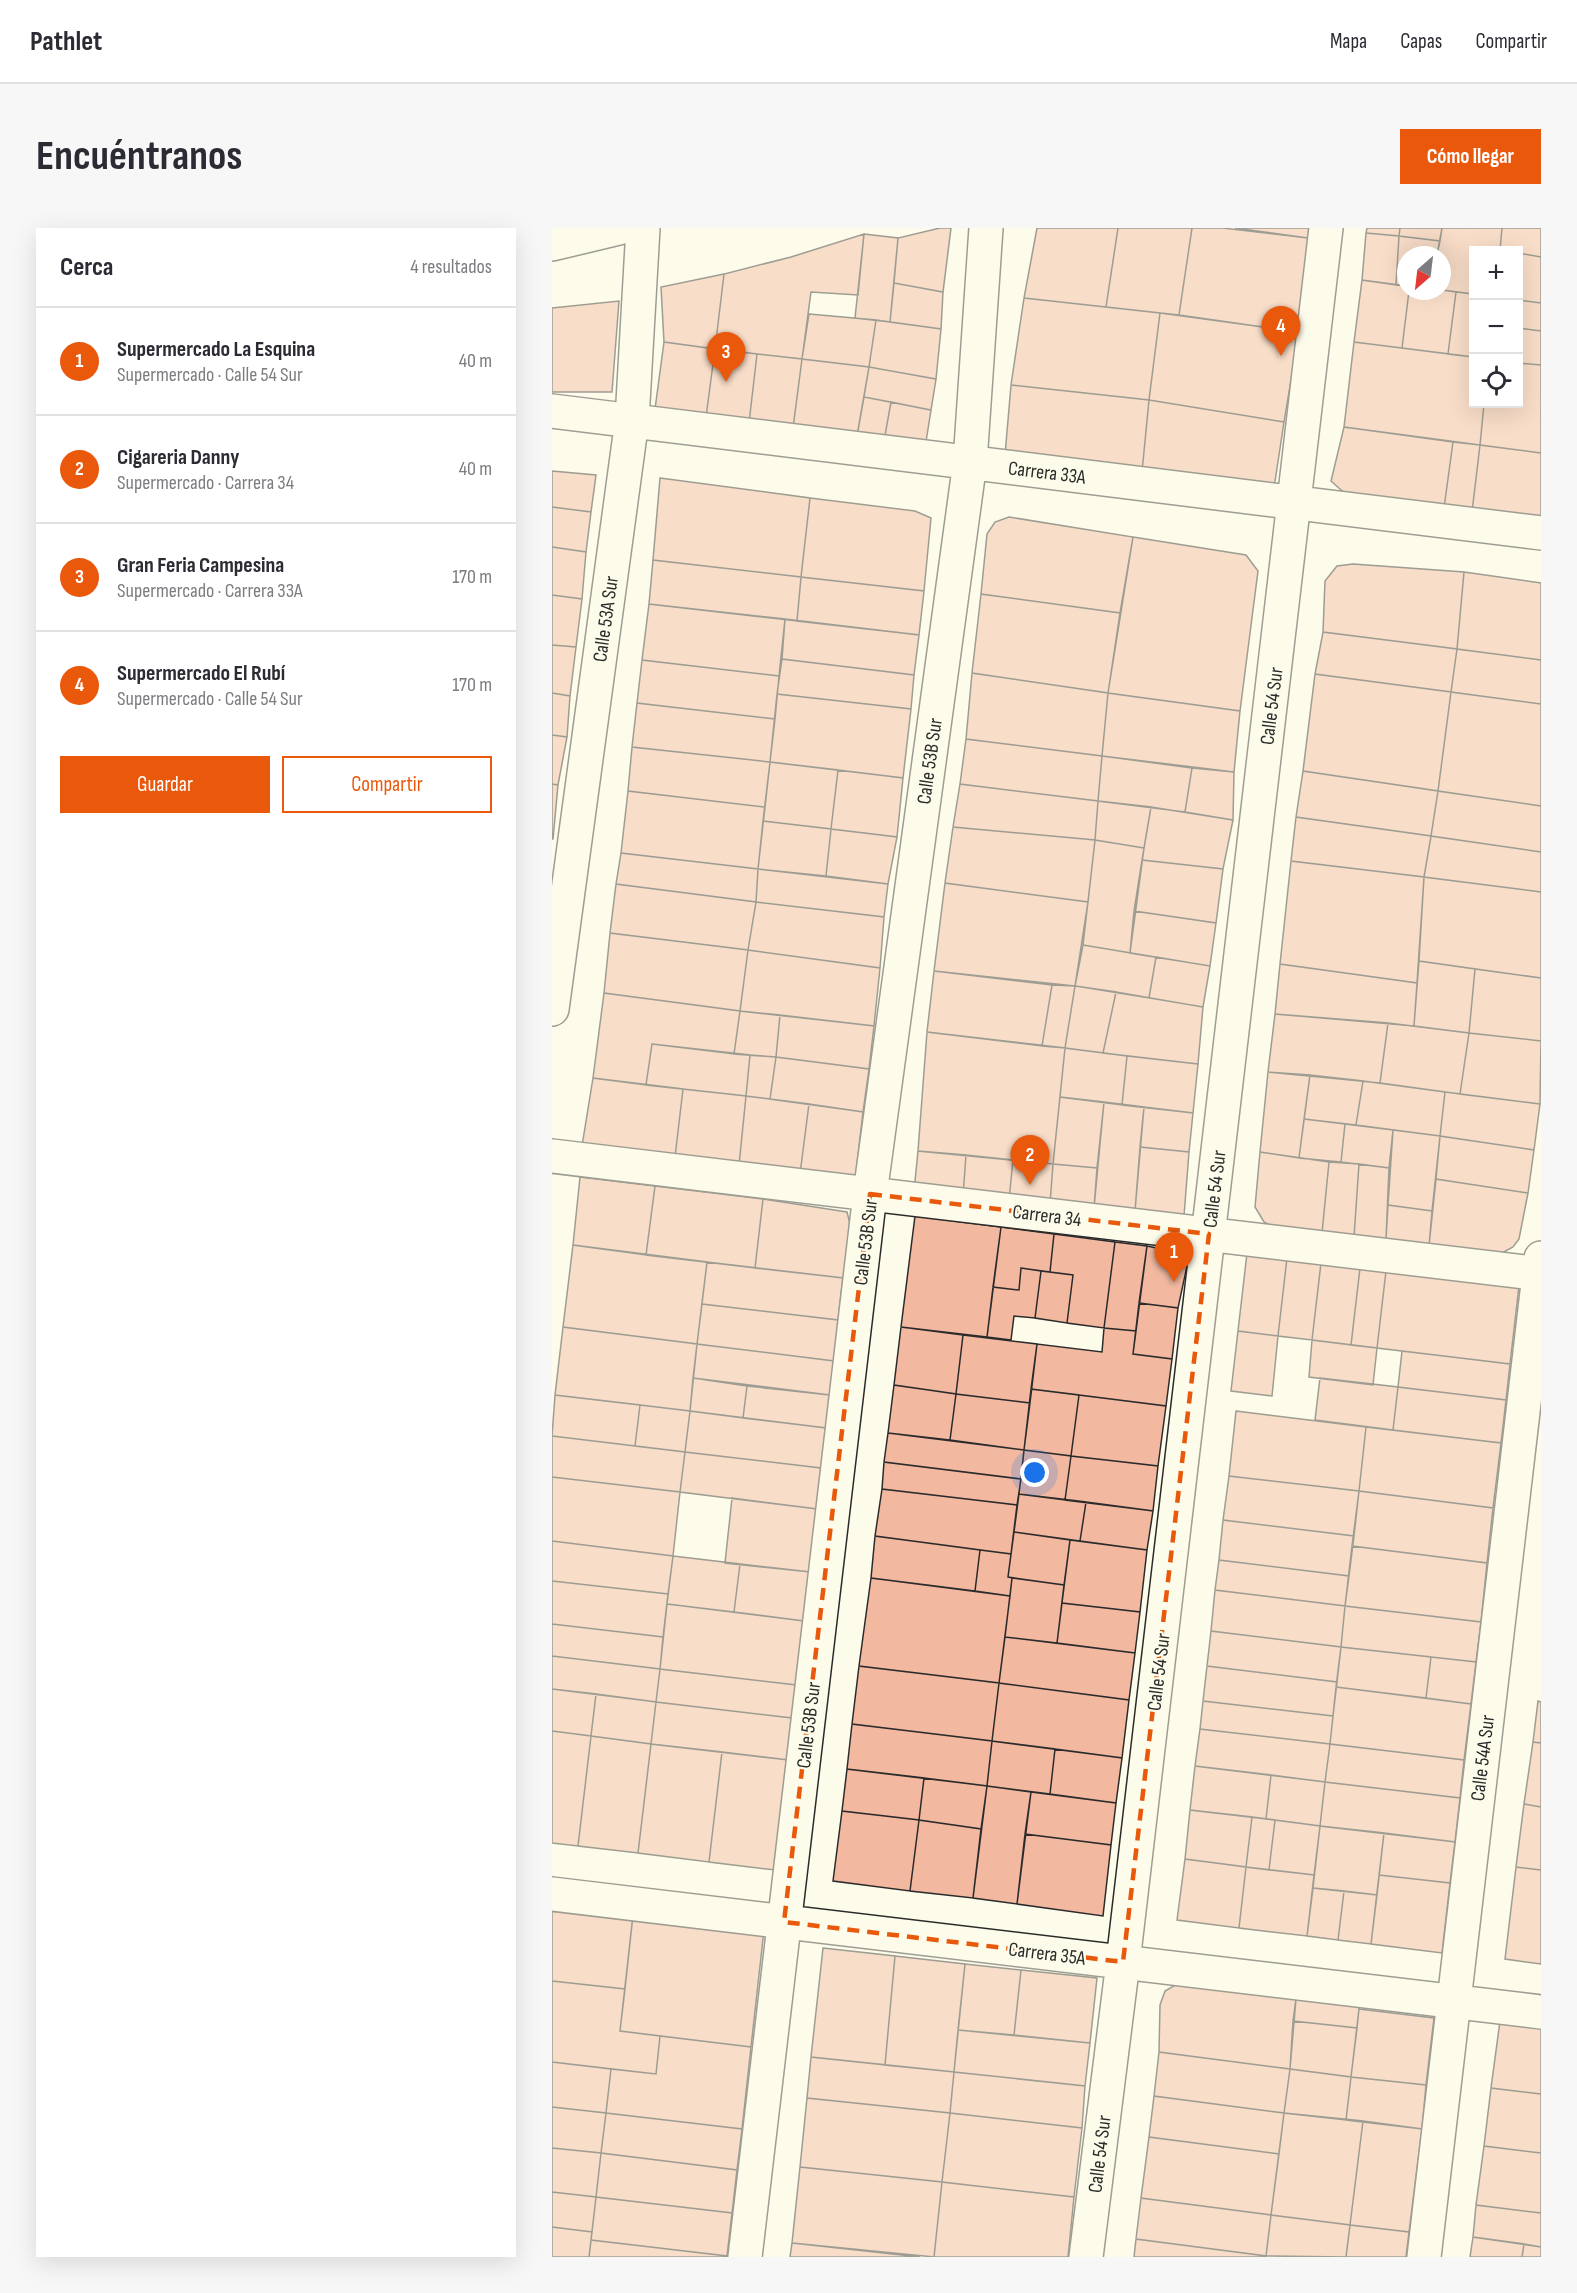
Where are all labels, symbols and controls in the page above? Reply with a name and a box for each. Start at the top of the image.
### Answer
text: Pathlet [30,25,102,58]
text: Mapa [1330,29,1367,54]
text: Capas [1400,29,1442,54]
text: Compartir [1475,29,1547,54]
button: Cómo llegar [1400,129,1541,184]
text: Encuéntranos [36,131,242,182]
north arrow [1397,246,1451,300]
map controls [1469,246,1523,408]
button: + [1469,246,1523,300]
text: Cerca [60,252,113,283]
text: 4 resultados [410,255,492,279]
button: − [1469,300,1523,354]
pin: 4 [1262,306,1300,356]
pin: 3 [706,332,746,382]
text: Supermercado La Esquina [117,336,315,363]
text: 1 [76,349,83,373]
text: 40 m [459,349,492,373]
button: locate [1469,354,1523,408]
text: Supermercado · Calle 54 Sur [117,363,303,387]
text: Cigareria Danny [117,444,239,471]
street label: Carrera 33A [1007,456,1087,490]
text: 2 [75,457,84,481]
text: 40 m [459,457,492,481]
text: Supermercado · Carrera 34 [117,471,294,495]
text: Gran Feria Campesina [117,552,284,579]
text: 3 [75,565,84,589]
text: 170 m [452,565,492,589]
street label: Calle 53A Sur [588,574,624,664]
text: Supermercado · Carrera 33A [117,579,303,603]
text: Supermercado El Rubí [117,660,285,687]
street label: Calle 54 Sur [1255,666,1289,746]
text: 4 [75,673,84,697]
text: 170 m [452,673,492,697]
text: Supermercado · Calle 54 Sur [117,687,303,711]
street label: Calle 53B Sur [912,716,948,806]
button: Guardar [60,756,270,813]
button: Compartir [282,756,492,813]
pin: 2 [1010,1136,1050,1185]
street label: Calle 54 Sur [1198,1149,1232,1229]
street label: Calle 53B Sur [849,1197,883,1287]
street label: Carrera 34 [1011,1200,1083,1232]
pin: 1 [1154,1232,1194,1282]
your location [1020,1458,1049,1487]
street label: Calle 54 Sur [1142,1632,1176,1712]
street label: Calle 53B Sur [792,1680,826,1770]
street label: Calle 54A Sur [1466,1713,1500,1803]
street label: Carrera 35A [1007,1937,1087,1971]
street label: Calle 54 Sur [1083,2114,1117,2194]

